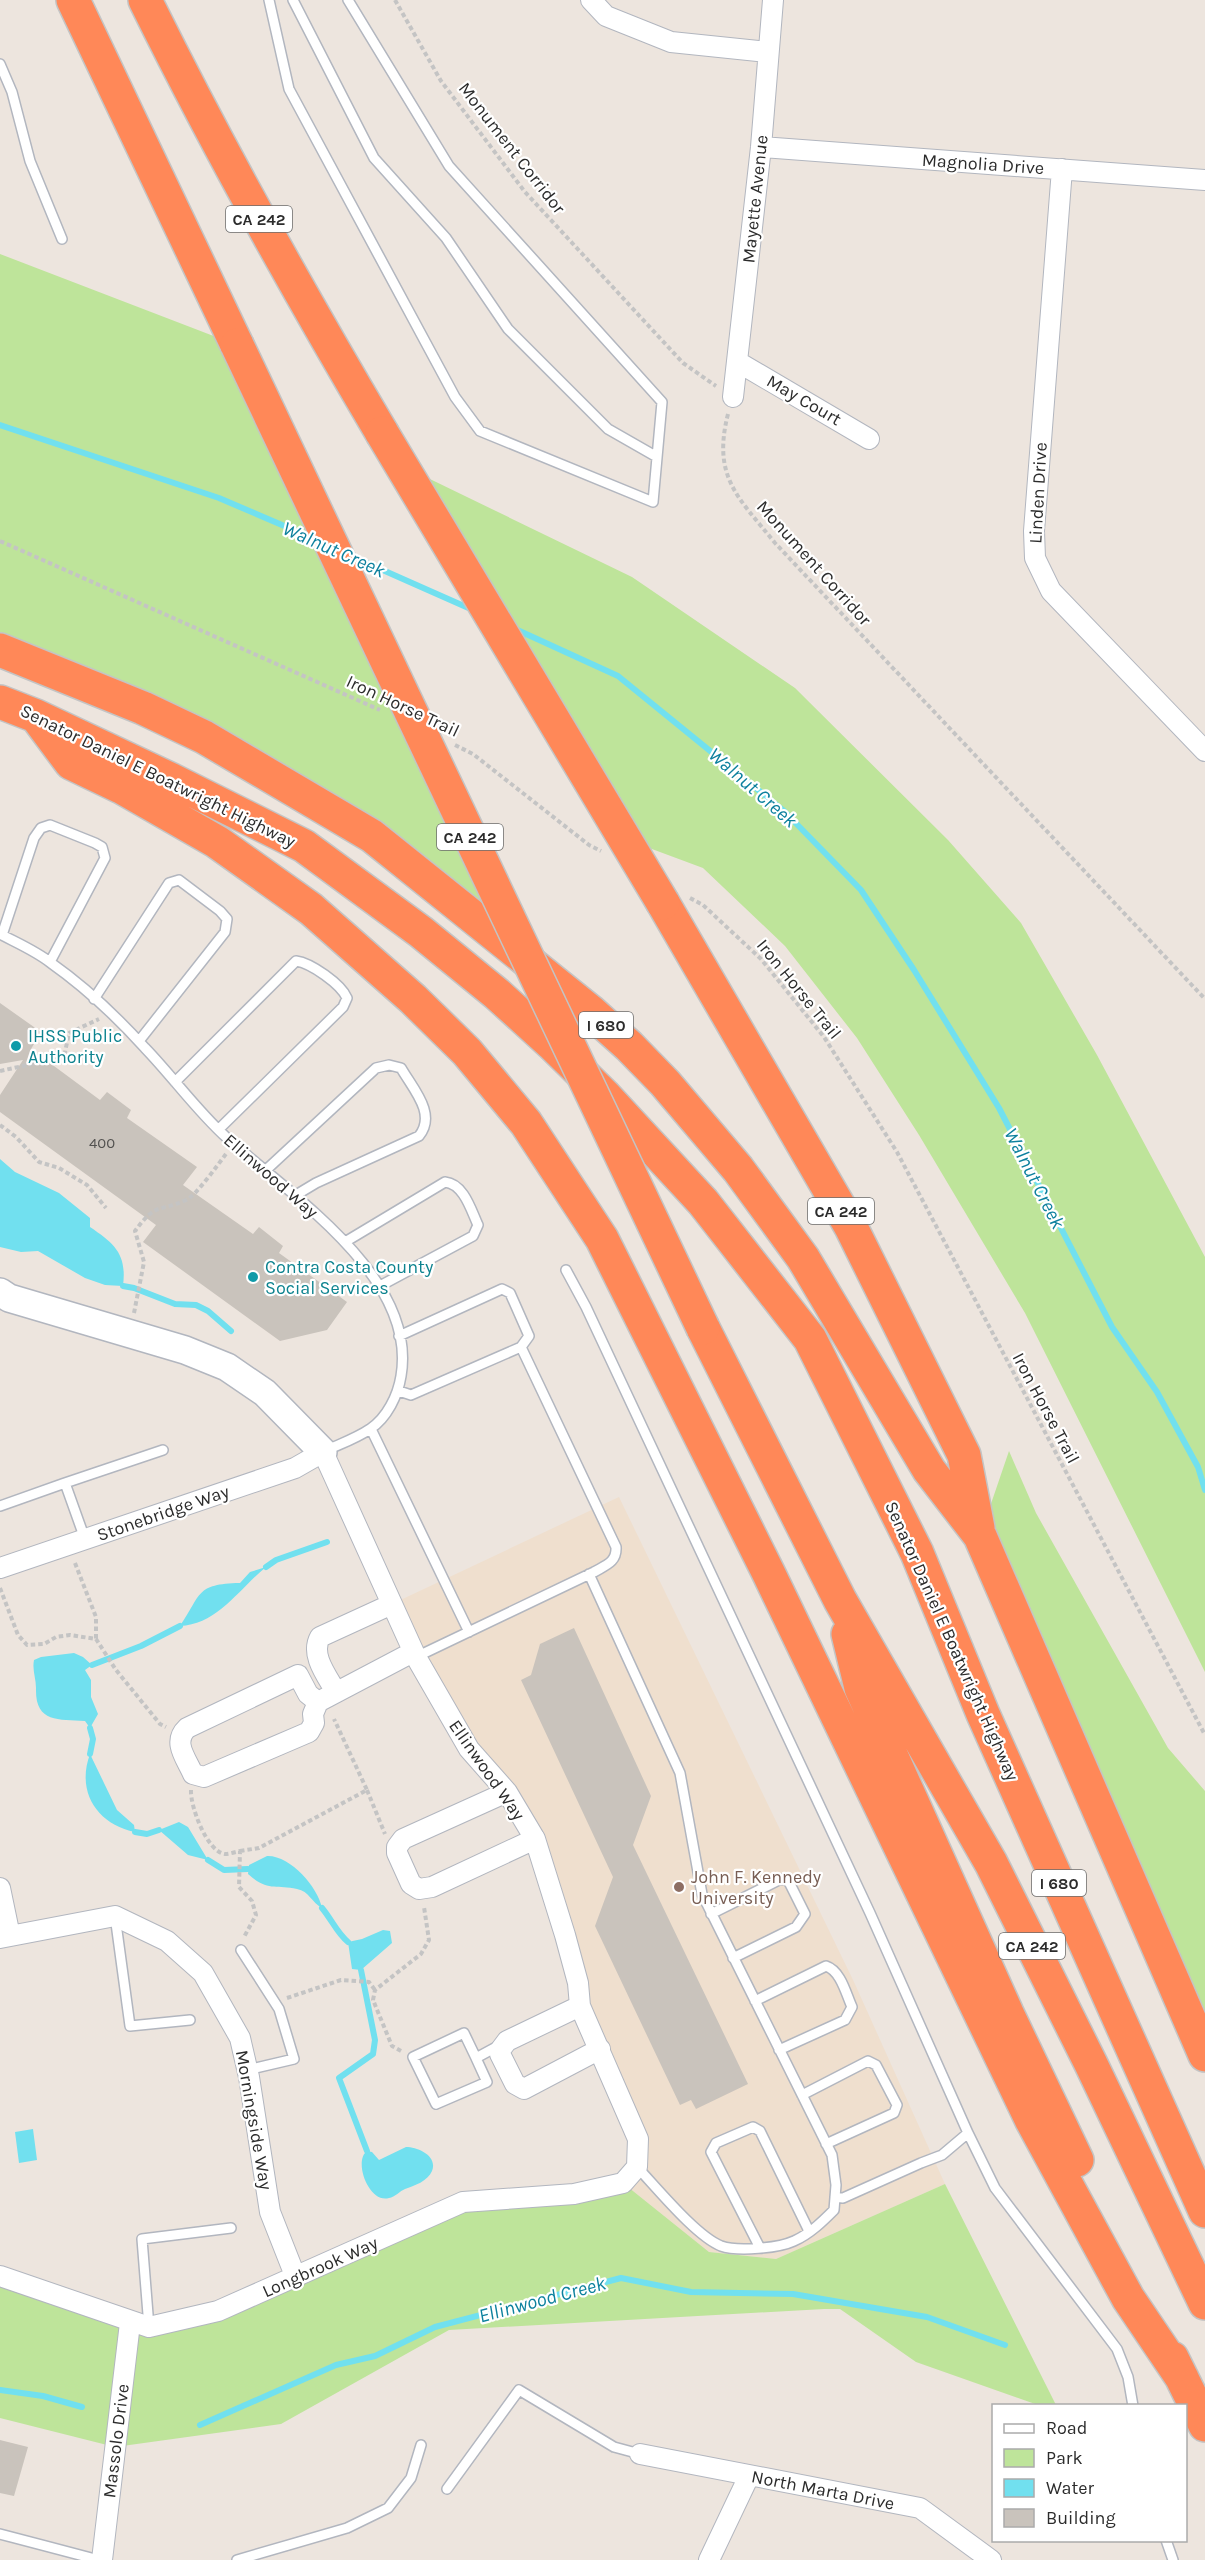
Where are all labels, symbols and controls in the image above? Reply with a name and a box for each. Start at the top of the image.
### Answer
street label: Monument Corridor [454,78,571,219]
street label: Mayette Avenue [737,134,773,264]
street label: Magnolia Drive [921,149,1045,179]
road number: CA 242 [226,206,292,232]
street label: May Court [763,370,846,430]
street label: Linden Drive [1024,442,1052,544]
street label: Monument Corridor [752,496,876,631]
water label: Walnut Creek [279,517,389,583]
street label: Iron Horse Trail [343,670,463,742]
street label: Senator Daniel E Boatwright Highway [17,700,300,853]
water label: Walnut Creek [704,743,802,833]
road number: CA 242 [437,824,503,850]
street label: Iron Horse Trail [752,935,846,1043]
road number: I 680 [579,1012,633,1038]
place label: IHSS Public Authority [28,1025,122,1068]
marker: IHSS Public Authority [9,1039,23,1053]
water label: Walnut Creek [999,1124,1070,1233]
street label: Ellinwood Way [219,1129,323,1223]
house number: 400 [89,1134,115,1152]
road number: CA 242 [808,1198,874,1224]
place label: Contra Costa County Social Services [265,1256,434,1299]
marker: Contra Costa County Social Services [246,1270,260,1284]
street label: Iron Horse Trail [1008,1349,1084,1467]
street label: Stonebridge Way [94,1480,233,1546]
street label: Senator Daniel E Boatwright Highway [880,1498,1024,1785]
street label: Ellinwood Way [444,1715,530,1825]
place label: John F. Kennedy University [691,1866,822,1909]
road number: I 680 [1032,1870,1086,1896]
marker: John F. Kennedy University [672,1880,686,1894]
road number: CA 242 [999,1933,1065,1959]
street label: Morningside Way [231,2048,277,2192]
street label: Longbrook Way [259,2231,382,2302]
water label: Ellinwood Creek [476,2271,609,2328]
street label: Massolo Drive [98,2383,134,2499]
legend [992,2404,1187,2542]
text: Road [1046,2417,1087,2439]
text: Park [1046,2447,1083,2469]
street label: North Marta Drive [750,2465,896,2515]
text: Water [1046,2477,1094,2499]
text: Building [1046,2507,1116,2529]

